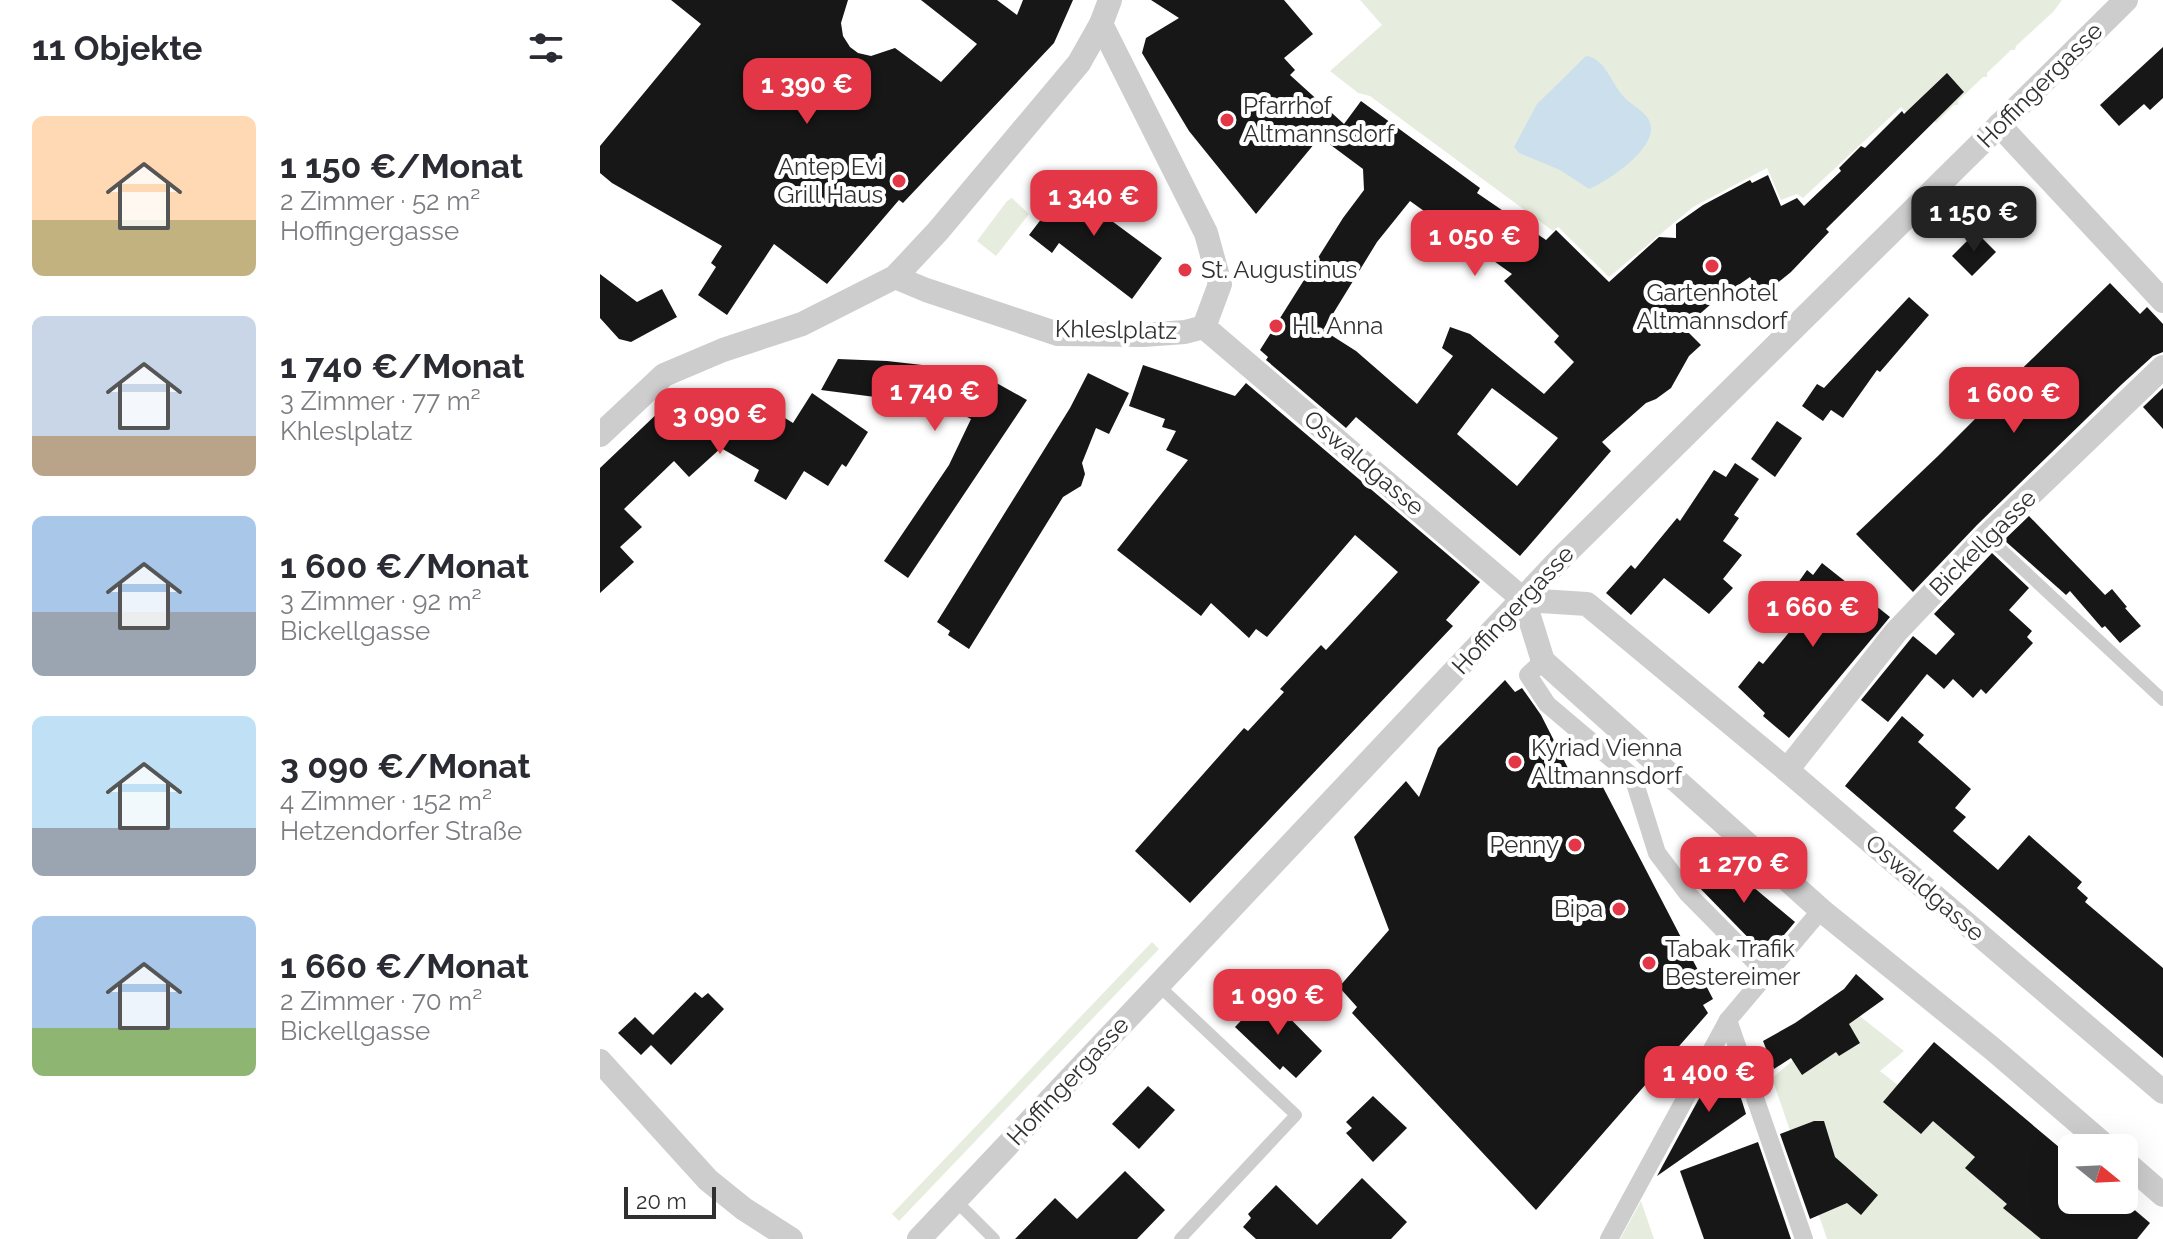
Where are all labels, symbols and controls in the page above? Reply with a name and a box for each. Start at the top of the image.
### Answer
street label: Hoffingergasse [1971,16,2108,153]
icon: filters [524,26,568,70]
text: 11 Objekte [32,28,202,68]
pin: 1 390 € [733,58,881,126]
text: 1 390 € [761,69,853,99]
place label: Pfarrhof Altmannsdorf [1243,91,1395,148]
marker: Pfarrhof Altmannsdorf [1218,111,1236,129]
text: 1 150 €/Monat [280,146,523,186]
icon: home [96,148,192,244]
place label: Antep Evi Grill Haus [777,152,883,209]
pin: 1 340 € [1020,170,1168,238]
marker: Antep Evi Grill Haus [890,172,908,190]
text: 1 340 € [1048,181,1140,211]
text: 2 Zimmer · 52 m² [280,186,480,216]
pin: 1 150 € [1900,186,2048,254]
text: 1 150 € [1929,197,2019,227]
pin: 1 050 € [1401,210,1549,278]
text: Hoffingergasse [280,216,459,246]
text: 1 050 € [1429,221,1521,251]
place label: St. Augustinus [1201,255,1357,284]
marker: Gartenhotel Altmannsdorf [1703,257,1721,275]
marker: St. Augustinus [1176,261,1194,279]
place label: Gartenhotel Altmannsdorf [1636,278,1789,335]
place label: Hl. Anna [1292,311,1383,340]
street label: Khleslplatz [1055,314,1177,345]
marker: Hl. Anna [1267,317,1285,335]
text: 1 740 €/Monat [280,346,525,386]
icon: home [96,348,192,444]
pin: 1 740 € [861,365,1009,433]
pin: 1 600 € [1940,367,2088,435]
text: 1 740 € [890,376,980,406]
text: 1 600 € [1967,378,2061,408]
text: 3 Zimmer · 77 m² [280,386,481,416]
pin: 3 090 € [646,388,794,456]
text: 3 090 € [673,399,767,429]
street label: Oswaldgasse [1298,404,1430,521]
text: Khleslplatz [280,416,413,446]
street label: Bickellgasse [1923,483,2042,602]
street label: Hoffingergasse [1446,539,1580,680]
text: 1 600 €/Monat [280,546,529,586]
icon: home [96,548,192,644]
pin: 1 660 € [1739,581,1887,649]
text: 3 Zimmer · 92 m² [280,586,482,616]
text: 1 660 € [1766,592,1860,622]
text: Bickellgasse [280,616,430,646]
place label: Kyriad Vienna Altmannsdorf [1531,733,1683,790]
text: 3 090 €/Monat [280,746,531,786]
icon: home [96,748,192,844]
marker: Kyriad Vienna Altmannsdorf [1506,753,1524,771]
text: 4 Zimmer · 152 m² [280,786,492,816]
text: Hetzendorfer Straße [280,816,522,846]
street label: Oswaldgasse [1860,828,1991,947]
place label: Penny [1489,830,1559,859]
marker: Penny [1566,836,1584,854]
pin: 1 270 € [1670,837,1818,905]
text: 1 270 € [1698,848,1790,878]
place label: Bipa [1554,894,1603,923]
marker: Bipa [1610,900,1628,918]
place label: Tabak Trafik Bestereimer [1665,934,1801,991]
text: 1 660 €/Monat [280,946,529,986]
icon: home [96,948,192,1044]
marker: Tabak Trafik Bestereimer [1640,954,1658,972]
pin: 1 090 € [1204,969,1352,1037]
text: 1 090 € [1231,980,1325,1010]
text: 2 Zimmer · 70 m² [280,986,482,1016]
street label: Hoffingergasse [1001,1010,1135,1151]
text: Bickellgasse [280,1016,430,1046]
pin: 1 400 € [1635,1046,1783,1114]
text: 1 400 € [1663,1057,1755,1087]
north arrow [2058,1134,2138,1214]
map controls [2058,1134,2138,1214]
scale bar [624,1183,716,1219]
text: 20 m [636,1188,687,1214]

